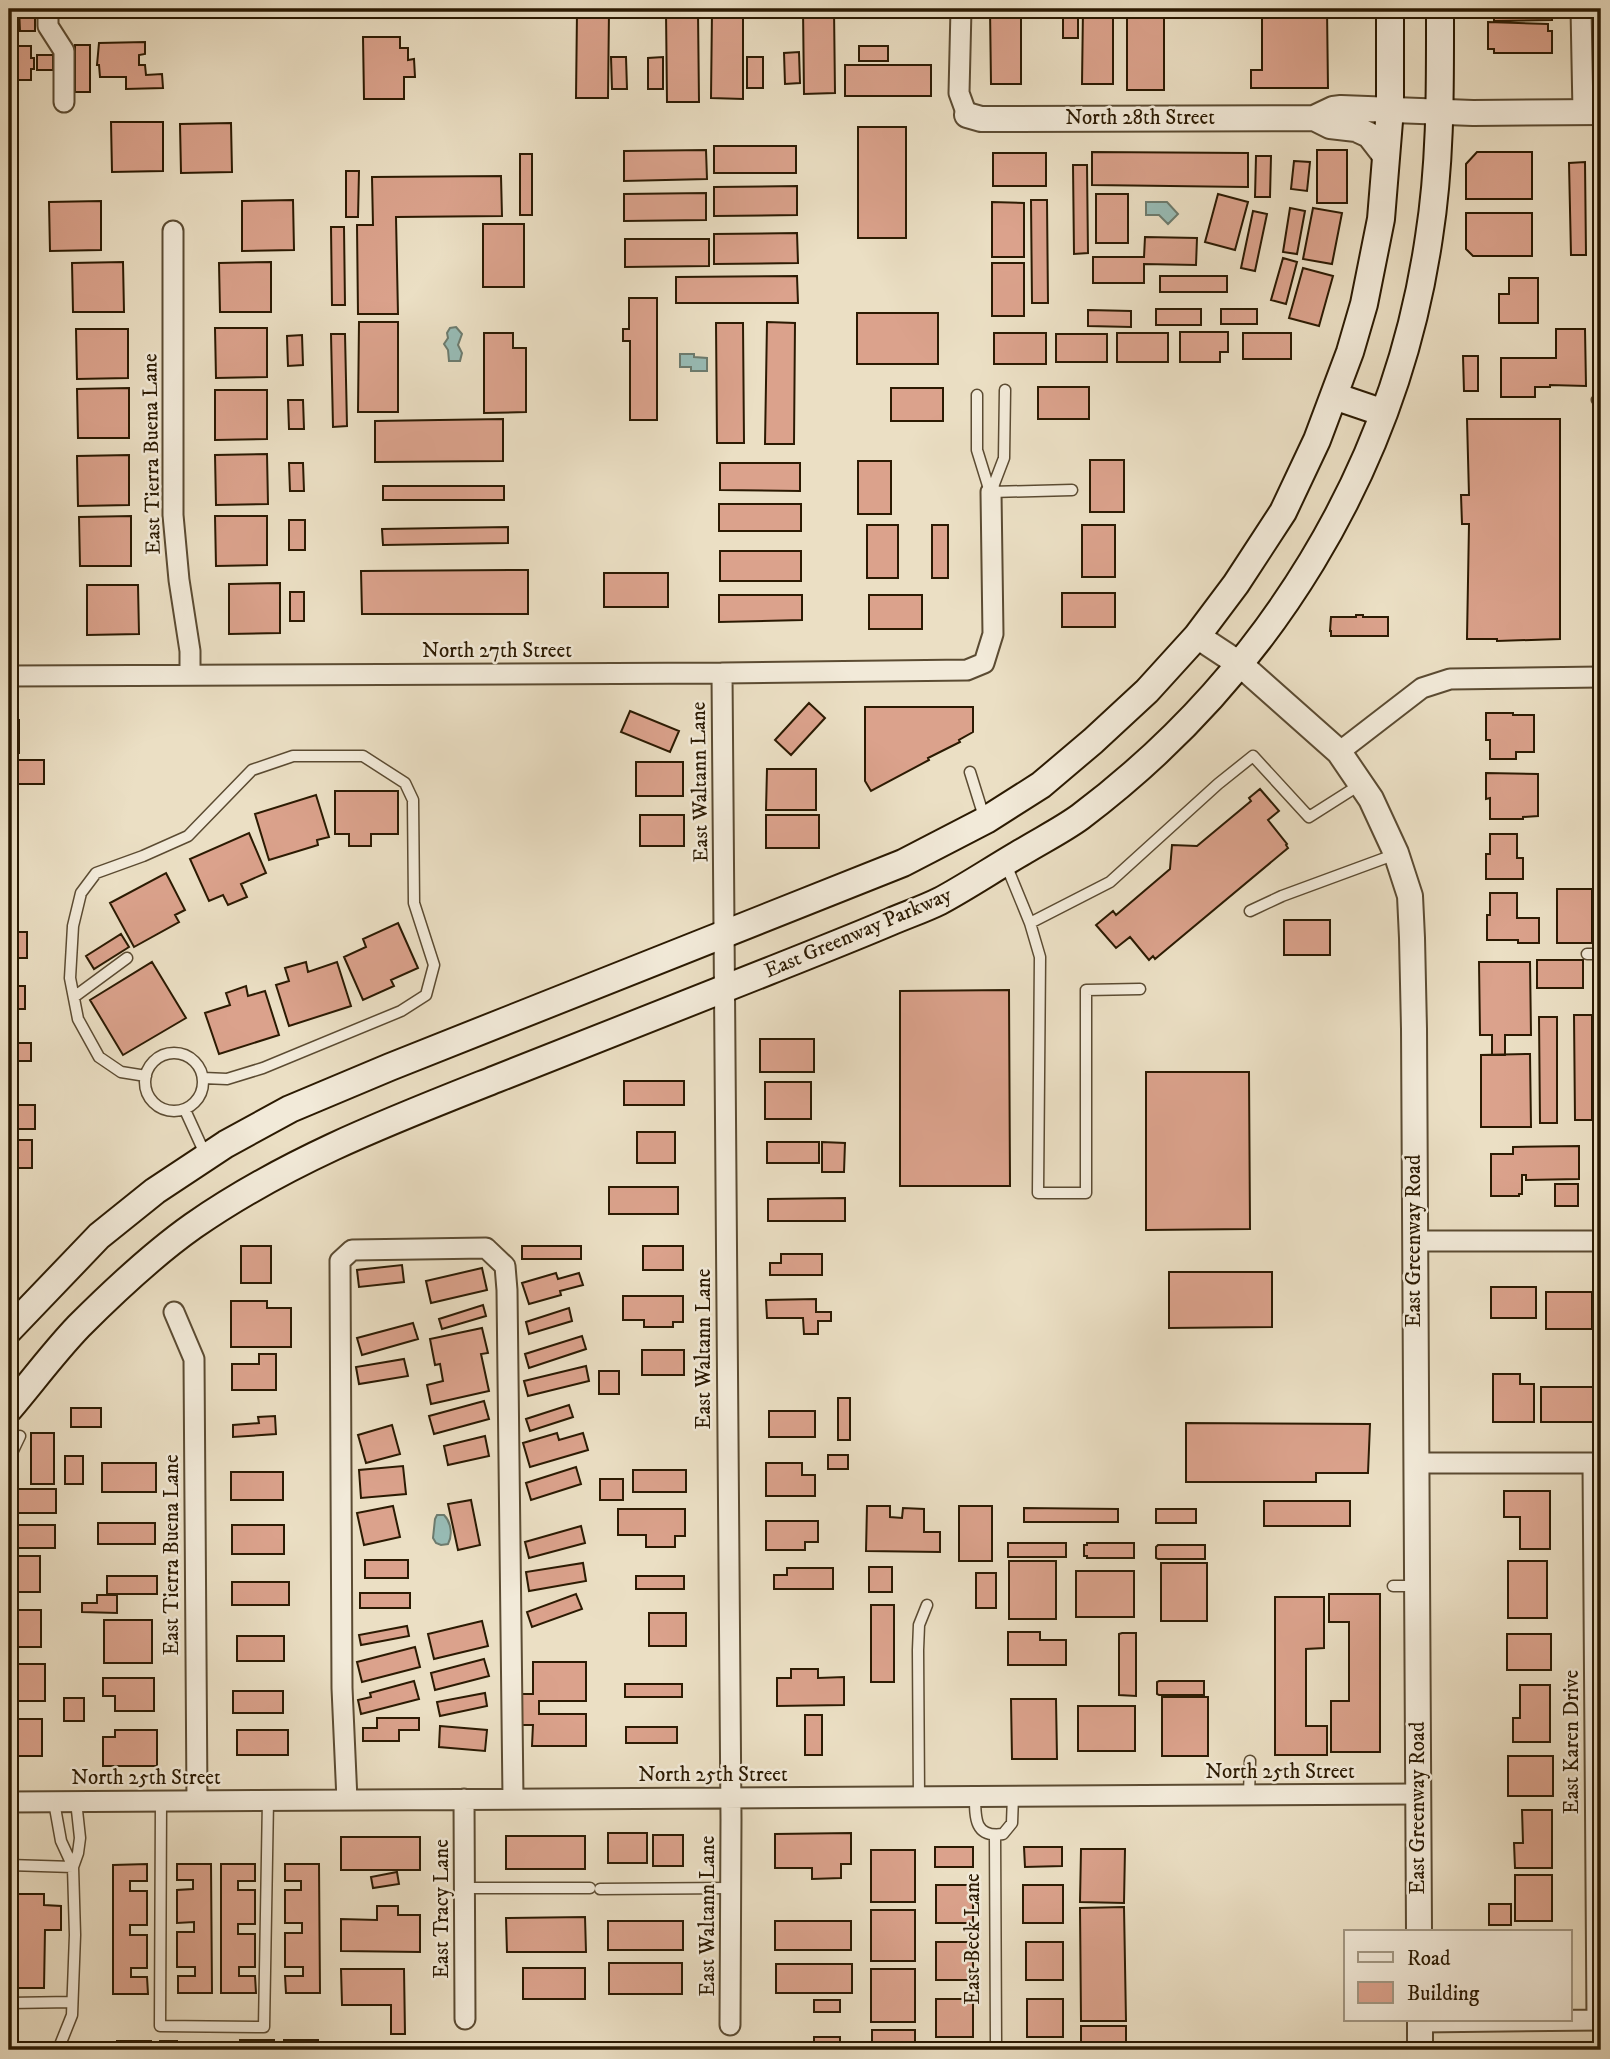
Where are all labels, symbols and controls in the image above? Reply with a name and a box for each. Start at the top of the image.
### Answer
street label: North 28th Street [1065,105,1215,131]
street label: East Tierra Buena Lane [137,353,167,555]
street label: North 27th Street [422,638,572,664]
street label: East Waltann Lane [686,701,714,863]
street label: East Greenway Parkway [760,881,956,984]
street label: East Greenway Road [1401,1154,1427,1327]
street label: East Waltann Lane [691,1268,717,1429]
street label: East Tierra Buena Lane [159,1454,185,1656]
street label: East Karen Drive [1559,1669,1585,1814]
street label: East Greenway Road [1405,1721,1431,1894]
street label: North 25th Street [1205,1759,1355,1785]
street label: North 25th Street [638,1762,788,1788]
street label: North 25th Street [71,1765,221,1791]
street label: East Waltann Lane [695,1835,721,1996]
street label: East Tracy Lane [429,1839,455,1979]
street label: East Beck Lane [960,1873,986,2005]
legend [1344,1930,1572,2021]
text: Road [1407,1946,1451,1972]
text: Building [1407,1981,1480,2007]

